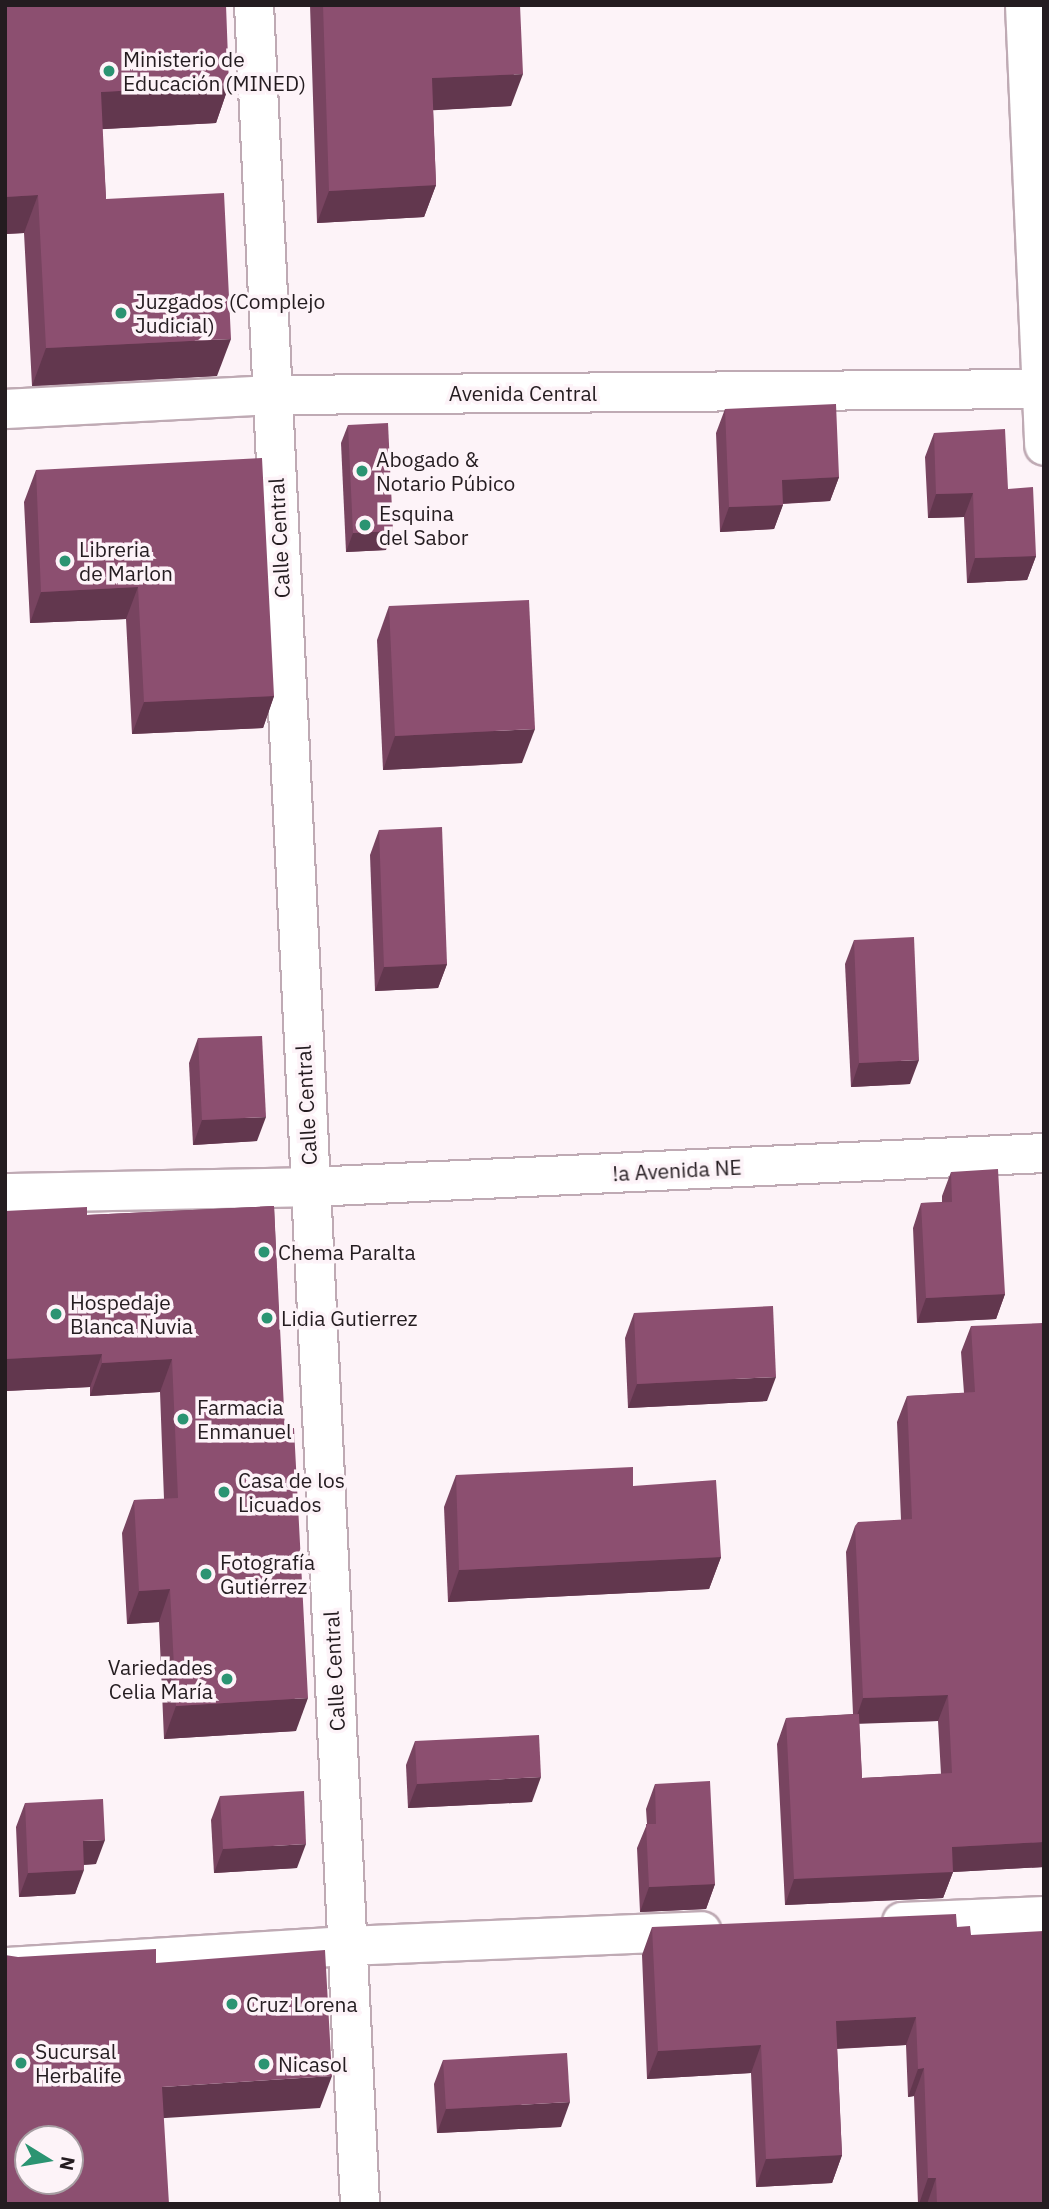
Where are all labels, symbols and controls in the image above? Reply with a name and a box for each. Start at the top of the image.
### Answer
place label: Ministerio de Educación (MINED) [123,46,306,96]
marker: Ministerio de Educación (MINED) [101,63,117,79]
place label: Juzgados (Complejo Judicial) [135,288,325,338]
marker: Juzgados (Complejo Judicial) [113,305,129,321]
street label: Avenida Central [449,380,597,406]
place label: Abogado & Notario Púbico [376,446,515,496]
marker: Abogado & Notario Púbico [354,463,370,479]
street label: Calle Central [263,477,295,599]
place label: Esquina del Sabor [379,500,468,550]
marker: Esquina del Sabor [357,517,373,533]
place label: Libreria de Marlon [79,536,173,586]
marker: Libreria de Marlon [57,553,73,569]
street label: Calle Central [290,1044,322,1166]
street label: !a Avenida NE [612,1154,742,1186]
place label: Chema Paralta [278,1239,416,1265]
marker: Chema Paralta [256,1244,272,1260]
place label: Hospedaje Blanca Nuvia [70,1289,193,1339]
place label: Lidia Gutierrez [281,1305,418,1331]
marker: Hospedaje Blanca Nuvia [48,1306,64,1322]
marker: Lidia Gutierrez [259,1310,275,1326]
place label: Farmacia Enmanuel [197,1394,292,1444]
marker: Farmacia Enmanuel [175,1411,191,1427]
place label: Casa de los Licuados [238,1467,345,1517]
marker: Casa de los Licuados [216,1484,232,1500]
place label: Fotografía Gutiérrez [220,1549,315,1599]
marker: Fotografía Gutiérrez [198,1566,214,1582]
street label: Calle Central [318,1610,350,1732]
place label: Variedades Celia María [108,1654,213,1704]
marker: Variedades Celia María [219,1671,235,1687]
place label: Cruz Lorena [246,1991,358,2017]
marker: Cruz Lorena [224,1996,240,2012]
place label: Sucursal Herbalife [35,2038,122,2088]
place label: Nicasol [278,2051,348,2077]
marker: Sucursal Herbalife [13,2055,29,2071]
marker: Nicasol [256,2056,272,2072]
north arrow [14,2125,84,2195]
text: N [55,2155,81,2173]

